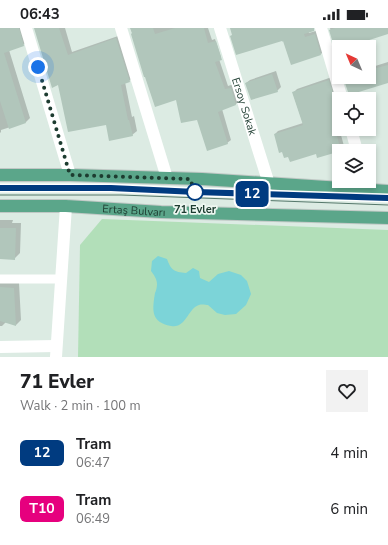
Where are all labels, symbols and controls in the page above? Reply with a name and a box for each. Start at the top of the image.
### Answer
text: 06:43 [20,4,60,24]
north arrow [332,40,376,84]
map controls [332,40,376,188]
your location [28,57,48,77]
street label: Ersoy Sokak [228,75,261,137]
button: locate [332,92,376,136]
button: layers [332,144,376,188]
line badge: 12 [234,181,270,207]
marker: 71 Evler [186,183,204,201]
text: 12 [244,184,260,203]
street label: Ertaş Bulvarı [102,201,166,220]
place label: 71 Evler [174,202,217,217]
text: 71 Evler [20,369,94,395]
button: heart [326,370,368,412]
text: Walk · 2 min · 100 m [20,397,141,415]
text: Tram [76,434,111,454]
text: 12 [34,443,50,462]
text: 4 min [330,443,368,463]
text: 06:47 [76,454,110,472]
text: Tram [76,490,111,510]
text: T10 [29,499,55,518]
text: 6 min [330,499,368,519]
text: 06:49 [76,510,110,528]

